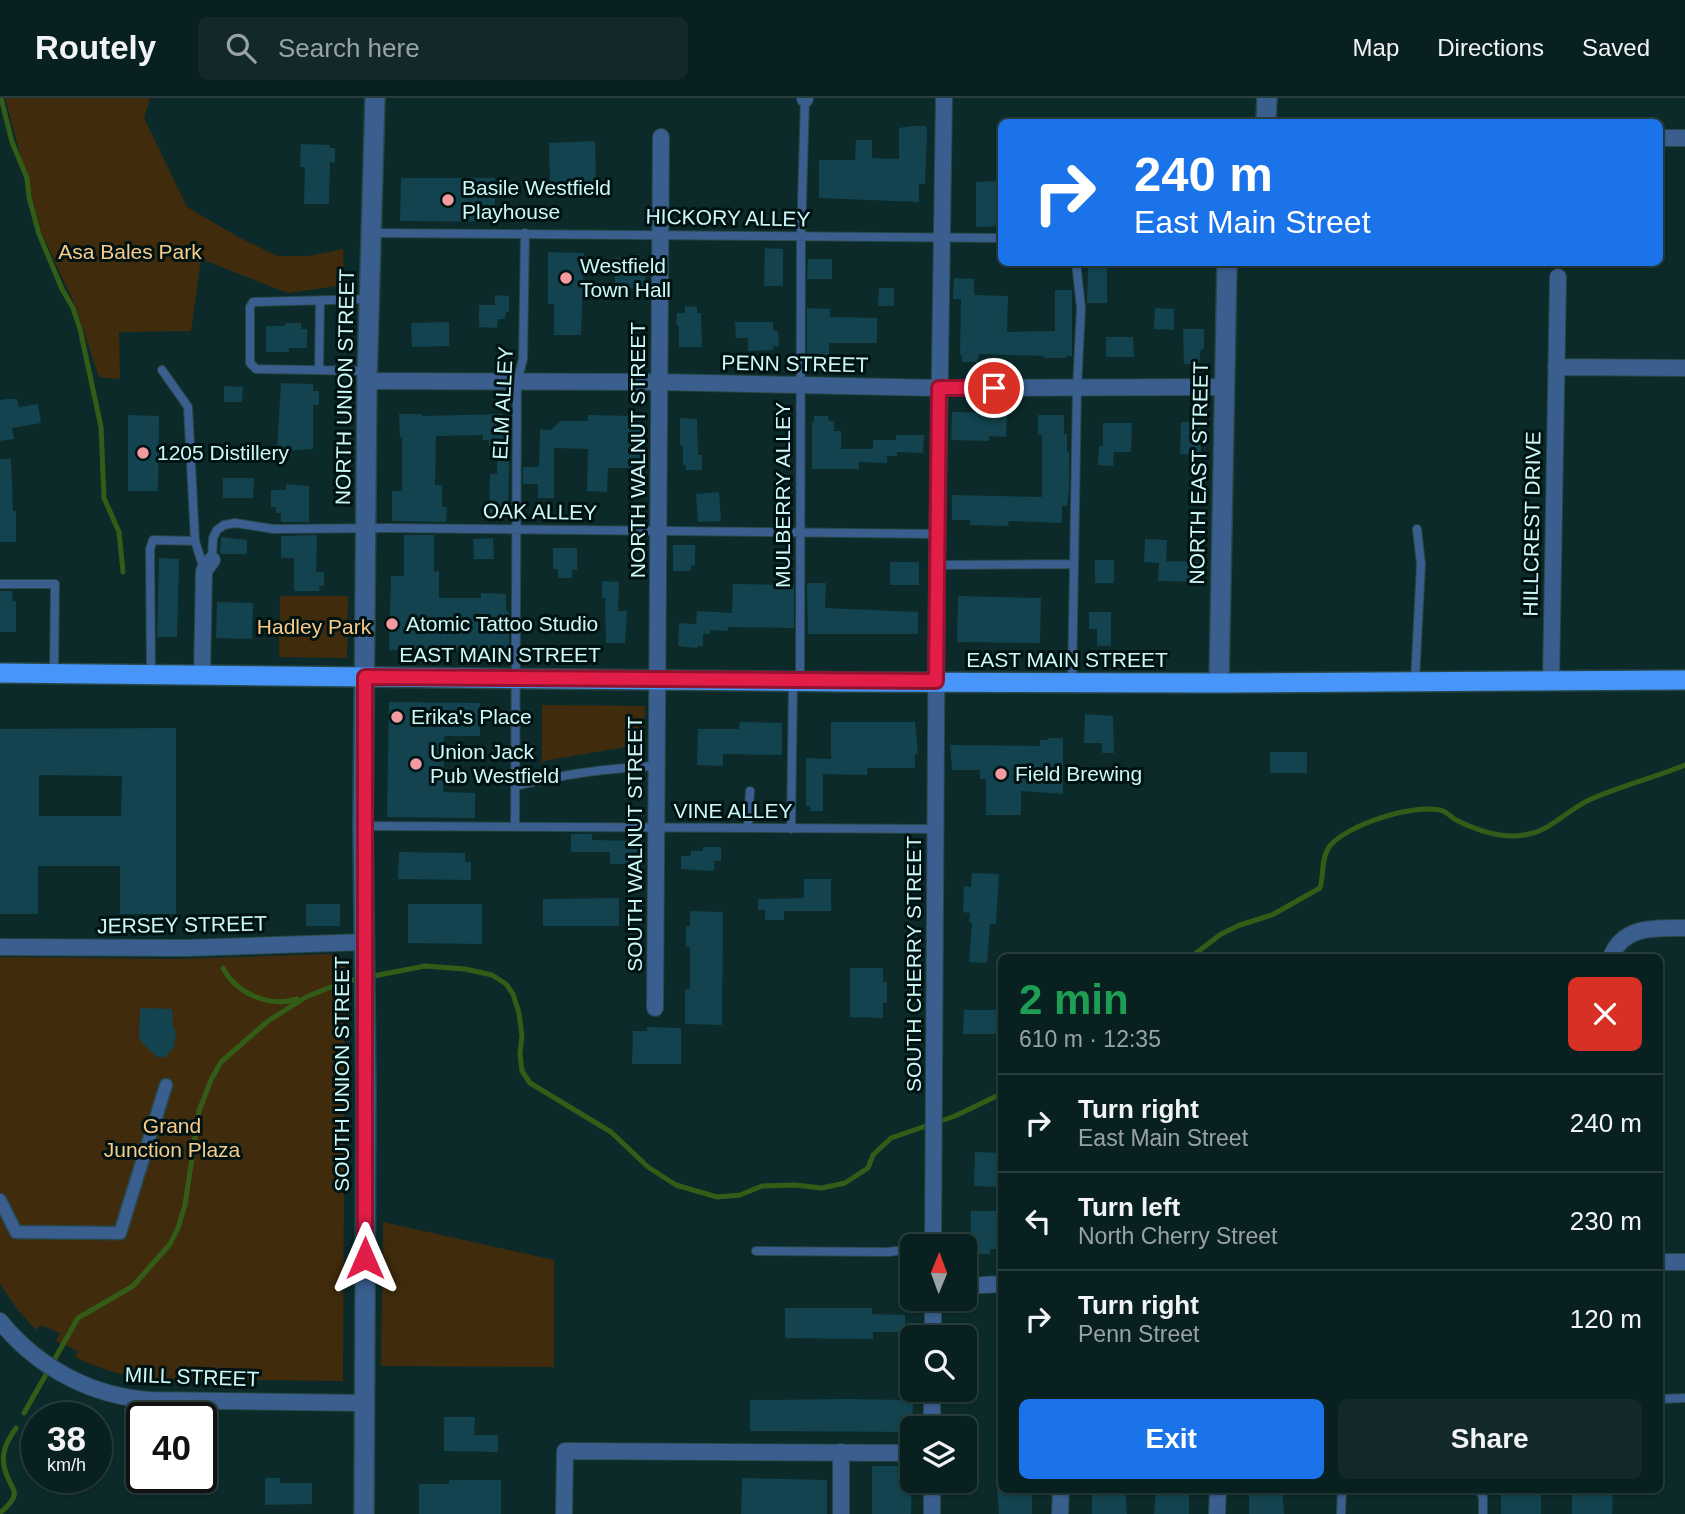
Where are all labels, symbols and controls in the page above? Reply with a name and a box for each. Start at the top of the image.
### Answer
search box [198,17,688,80]
text: Routely [35,29,156,66]
icon: search [222,29,260,67]
text: Search here [278,33,420,63]
text: Map [1353,34,1399,61]
text: Directions [1437,34,1544,61]
text: Saved [1582,34,1650,61]
icon: right [1019,147,1110,238]
text: 240 m [1134,147,1273,201]
place label: Basile Westfield Playhouse [462,176,611,223]
marker: Basile Westfield Playhouse [440,192,456,208]
text: East Main Street [1134,204,1371,240]
street label: HICKORY ALLEY [645,205,811,230]
park label: Asa Bales Park [58,240,202,263]
place label: Westfield Town Hall [580,254,671,301]
street label: NORTH UNION STREET [331,268,358,505]
marker: Westfield Town Hall [558,270,574,286]
street label: NORTH WALNUT STREET [626,322,649,578]
street label: ELM ALLEY [488,346,517,460]
street label: PENN STREET [721,351,869,376]
pin [964,358,1024,418]
street label: NORTH EAST STREET [1185,361,1212,585]
icon: arrive [975,369,1013,407]
street label: MULBERRY ALLEY [771,402,794,588]
street label: HILLCREST DRIVE [1518,431,1545,617]
place label: 1205 Distillery [157,441,289,464]
marker: 1205 Distillery [135,445,151,461]
street label: OAK ALLEY [483,499,597,524]
place label: Atomic Tattoo Studio [406,612,598,635]
park label: Hadley Park [257,615,372,638]
marker: Atomic Tattoo Studio [384,616,400,632]
street label: EAST MAIN STREET [399,643,601,666]
street label: EAST MAIN STREET [966,648,1168,671]
place label: Erika's Place [411,705,532,728]
marker: Erika's Place [389,709,405,725]
street label: SOUTH WALNUT STREET [623,716,646,972]
place label: Union Jack Pub Westfield [430,740,559,787]
marker: Union Jack Pub Westfield [408,756,424,772]
place label: Field Brewing [1015,762,1142,785]
marker: Field Brewing [993,766,1009,782]
street label: VINE ALLEY [673,799,793,822]
street label: SOUTH CHERRY STREET [902,836,925,1092]
street label: JERSEY STREET [97,912,267,937]
street label: SOUTH UNION STREET [330,956,353,1192]
text: 2 min [1019,976,1129,1023]
button: close [1568,977,1642,1051]
text: 610 m · 12:35 [1019,1026,1161,1052]
text: Turn right [1078,1094,1199,1124]
icon: right [1019,1104,1057,1142]
text: 240 m [1570,1108,1642,1138]
park label: Grand Junction Plaza [104,1114,241,1161]
text: East Main Street [1078,1125,1248,1151]
text: Turn left [1078,1192,1180,1222]
icon: left [1019,1202,1057,1240]
text: 230 m [1570,1206,1642,1236]
position arrow [328,1221,402,1295]
text: North Cherry Street [1078,1223,1277,1249]
north arrow [900,1234,976,1311]
map controls [900,1234,977,1493]
text: Turn right [1078,1290,1199,1320]
icon: right [1019,1300,1057,1338]
text: 120 m [1570,1304,1642,1334]
text: Penn Street [1078,1321,1199,1347]
button: search [900,1325,977,1402]
street label: MILL STREET [124,1363,260,1390]
button: Exit [1019,1399,1324,1479]
button: Share [1338,1399,1642,1479]
speed limit sign: 40 [126,1402,217,1493]
button: layers [900,1416,977,1493]
text: 38 [47,1419,86,1458]
text: km/h [47,1455,86,1475]

